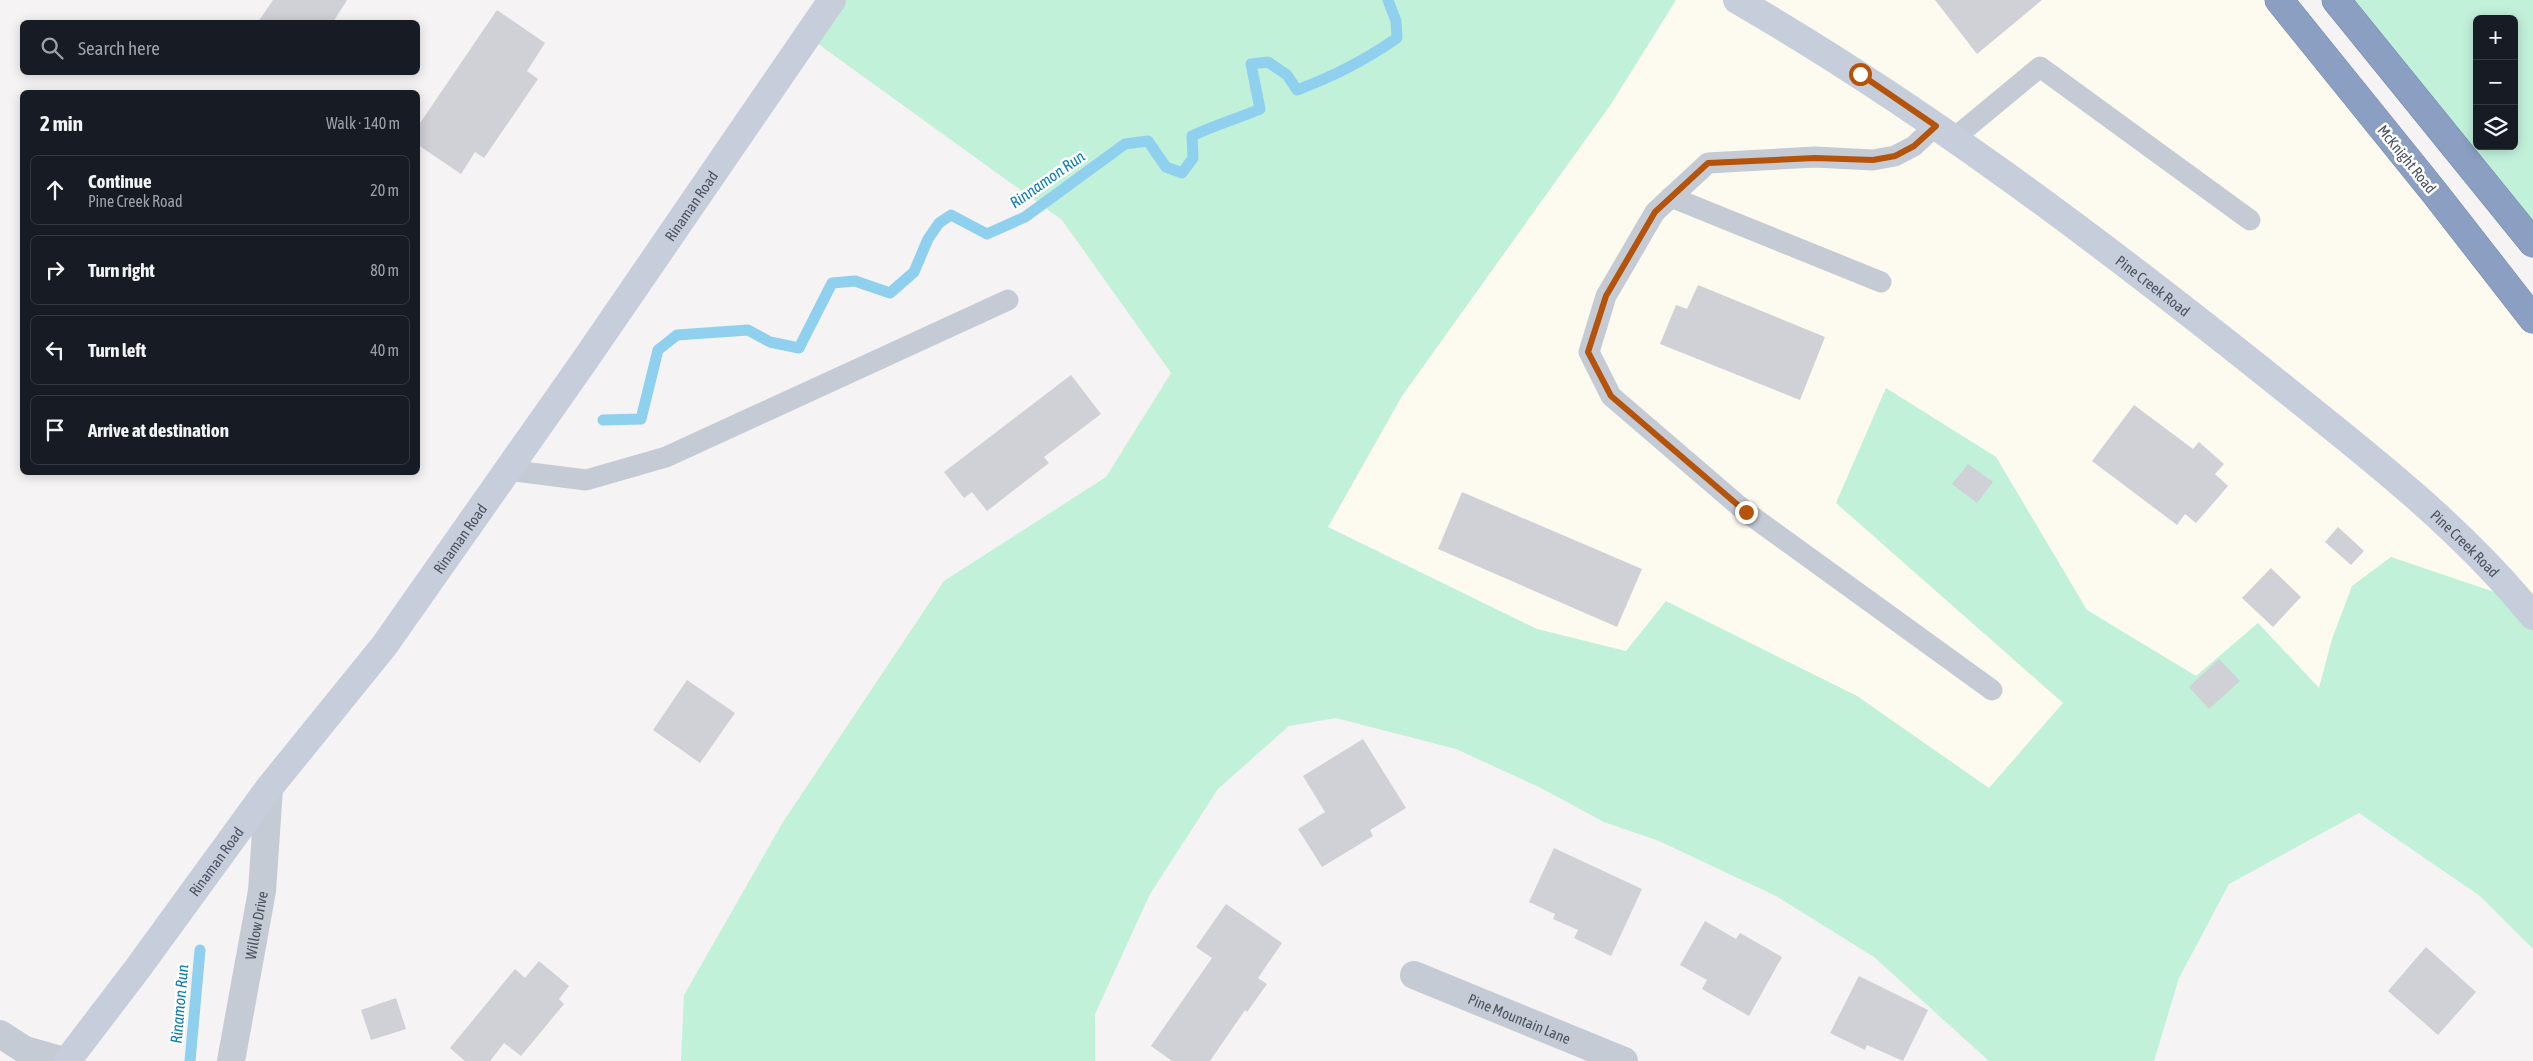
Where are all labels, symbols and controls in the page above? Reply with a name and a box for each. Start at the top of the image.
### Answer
map controls [2473,15,2518,150]
button: + [2473,15,2518,60]
search box [20,20,420,75]
icon: search [38,34,66,62]
text: Search here [78,37,160,59]
button: − [2473,60,2518,105]
route start [1849,63,1872,86]
button: layers [2473,105,2518,150]
text: 2 min [40,111,83,135]
text: Walk · 140 m [326,114,400,132]
street label: McKnight Road [2374,122,2440,196]
water label: Rinnamon Run [1006,147,1088,211]
street label: Rinaman Road [661,168,721,244]
text: Continue [88,170,152,192]
icon: ahead [41,176,69,204]
text: 20 m [370,181,399,199]
text: Pine Creek Road [88,192,183,210]
street label: Pine Creek Road [2113,252,2194,319]
icon: right [41,256,69,284]
text: Turn right [88,259,155,281]
text: 80 m [370,261,399,279]
icon: left [41,336,69,364]
text: Turn left [88,339,146,361]
text: 40 m [370,341,399,359]
icon: arrive [41,416,69,444]
text: Arrive at destination [88,419,229,441]
street label: Rinaman Road [429,500,490,576]
route end [1735,501,1758,524]
street label: Pine Creek Road [2428,506,2503,580]
street label: Rinaman Road [185,824,246,899]
street label: Willow Drive [241,889,270,961]
water label: Rinamon Run [167,963,191,1044]
street label: Pine Mountain Lane [1466,990,1573,1047]

